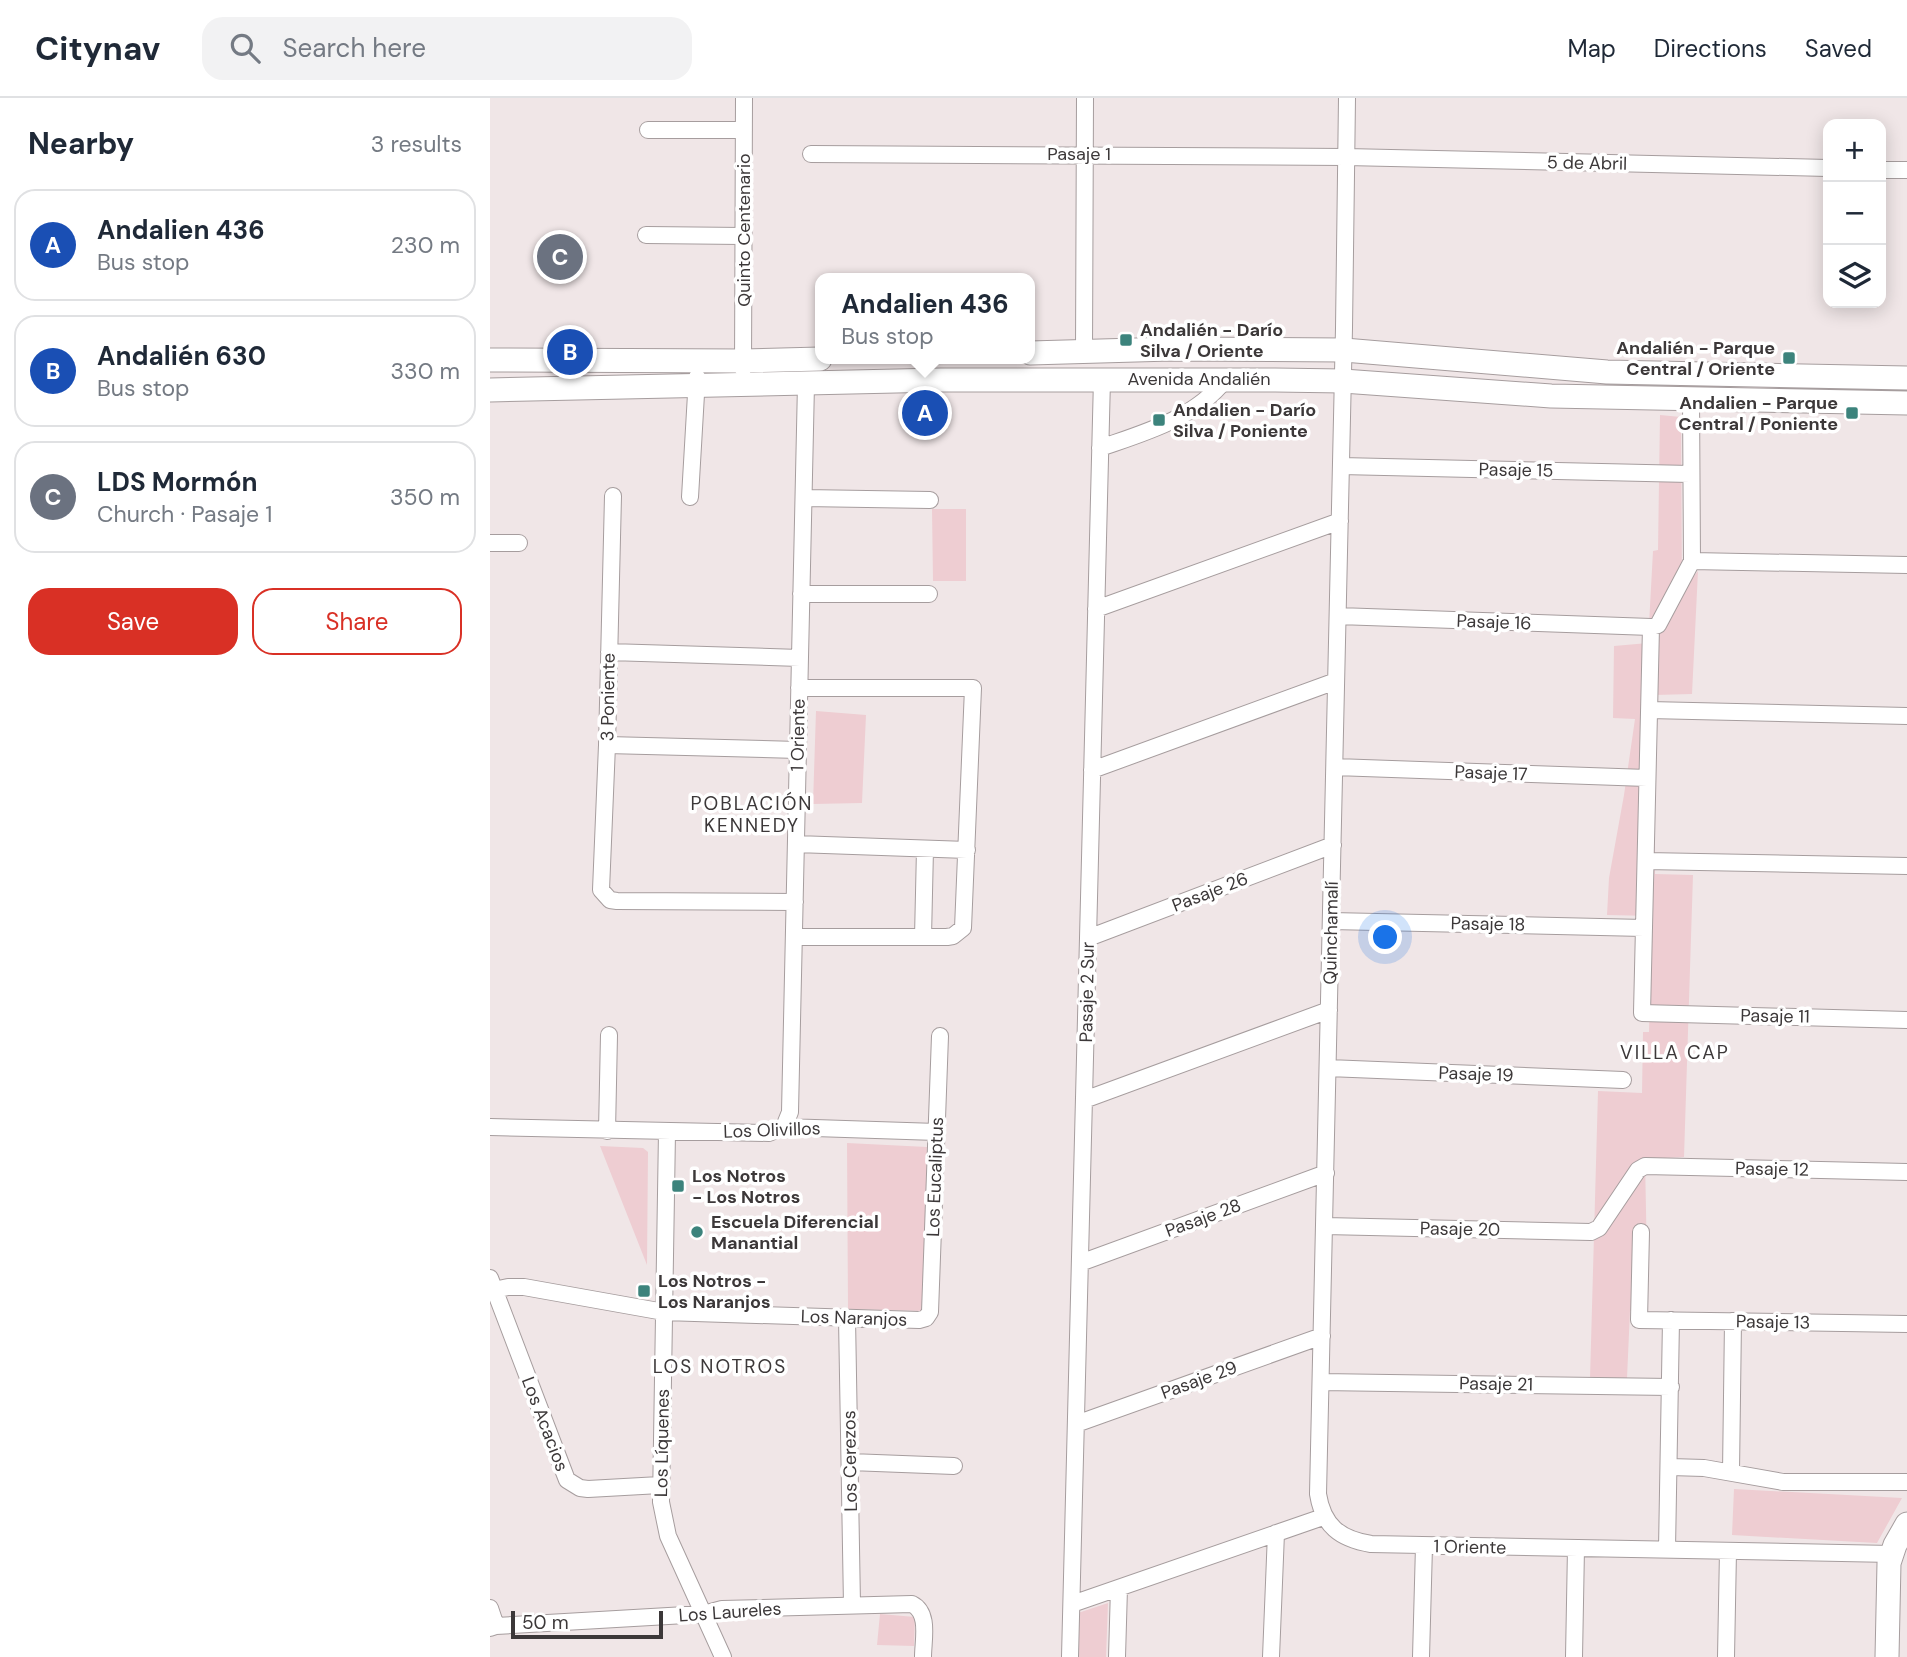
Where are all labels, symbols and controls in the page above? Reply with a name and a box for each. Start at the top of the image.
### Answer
search box [202,17,692,80]
text: Citynav [35,27,160,70]
icon: search [226,29,264,67]
text: Search here [282,31,426,65]
text: Map [1568,33,1616,64]
text: Directions [1654,33,1767,64]
text: Saved [1805,33,1872,64]
map controls [1823,119,1886,308]
button: + [1823,119,1886,182]
text: Nearby [28,124,134,163]
text: 3 results [371,129,462,159]
street label: Pasaje 1 [1047,142,1111,166]
street label: 5 de Abril [1547,150,1627,176]
street label: Quinto Centenario [732,153,756,307]
button: − [1823,182,1886,245]
text: Andalien 436 [97,213,265,247]
text: A [45,230,61,260]
text: 230 m [391,230,460,260]
pin: C [537,231,583,283]
button: layers [1823,245,1886,308]
text: Bus stop [97,247,189,277]
popup [815,273,1035,364]
text: Andalien 436 [841,287,1009,321]
place label: Andalién - Darío Silva / Oriente [1140,318,1283,363]
text: Bus stop [841,321,934,351]
pin: B [547,326,593,378]
marker: Andalién - Darío Silva / Oriente [1118,332,1134,348]
place label: Andalién - Parque Central / Oriente [1616,336,1775,381]
text: Andalién 630 [97,339,266,373]
marker: Andalién - Parque Central / Oriente [1781,350,1797,366]
text: B [46,356,60,386]
text: 330 m [390,356,460,386]
street label: Avenida Andalién [1127,367,1271,391]
text: Bus stop [97,373,189,403]
pin: A [902,387,948,439]
place label: Andalien - Parque Central / Poniente [1678,391,1838,436]
place label: Andalien - Darío Silva / Poniente [1173,398,1316,443]
marker: Andalien - Parque Central / Poniente [1844,405,1860,421]
marker: Andalien - Darío Silva / Poniente [1151,412,1167,428]
street label: Pasaje 15 [1478,457,1554,483]
text: LDS Mormón [97,465,258,499]
text: C [45,482,61,512]
text: 350 m [390,482,460,512]
text: Church · Pasaje 1 [97,499,272,529]
button: Save [28,588,238,655]
button: Share [252,588,462,655]
street label: Pasaje 16 [1456,609,1532,635]
street label: 3 Poniente [595,653,621,741]
street label: 1 Oriente [785,698,811,772]
street label: Pasaje 17 [1454,760,1528,786]
district label: POBLACIÓN KENNEDY [691,791,813,838]
street label: Pasaje 26 [1168,867,1252,917]
street label: Quinchamalí [1318,881,1344,985]
street label: Pasaje 18 [1450,911,1526,937]
your location [1368,920,1402,954]
street label: Pasaje 2 Sur [1074,941,1100,1043]
street label: Pasaje 11 [1740,1003,1810,1029]
district label: VILLA CAP [1620,1040,1730,1065]
street label: Pasaje 19 [1438,1061,1514,1087]
street label: Los Olivillos [723,1116,821,1144]
street label: Los Eucaliptus [921,1117,949,1237]
street label: Pasaje 12 [1735,1156,1809,1182]
place label: Los Notros - Los Notros [692,1164,800,1209]
marker: Los Notros - Los Notros [670,1178,686,1194]
street label: Pasaje 28 [1162,1193,1244,1243]
place label: Escuela Diferencial Manantial [711,1210,879,1255]
street label: Pasaje 20 [1420,1216,1500,1242]
marker: Escuela Diferencial Manantial [689,1224,705,1240]
place label: Los Notros - Los Naranjos [658,1269,771,1314]
marker: Los Notros - Los Naranjos [636,1283,652,1299]
street label: Los Naranjos [800,1304,908,1332]
street label: Pasaje 13 [1736,1309,1810,1335]
district label: LOS NOTROS [653,1354,787,1379]
street label: Pasaje 29 [1158,1355,1240,1405]
street label: Pasaje 21 [1459,1371,1533,1397]
street label: Los Acacios [516,1373,574,1475]
street label: Los Líquenes [649,1389,675,1497]
street label: Los Cerezos [837,1410,863,1512]
street label: 1 Oriente [1433,1534,1507,1560]
street label: Los Laureles [678,1596,782,1628]
scale bar [511,1608,663,1640]
text: 50 m [522,1610,569,1635]

